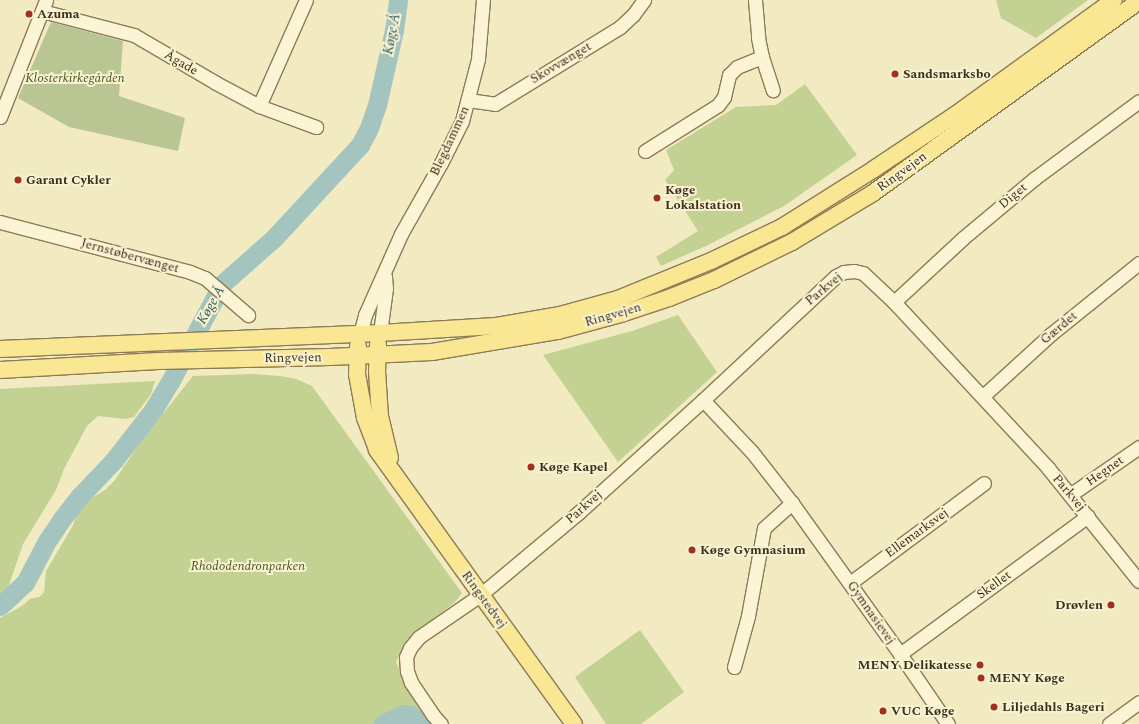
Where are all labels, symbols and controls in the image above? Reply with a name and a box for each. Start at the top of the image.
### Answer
place label: Azuma [37,6,79,22]
marker: Azuma [24,9,34,19]
water label: Køge Å [380,12,404,56]
street label: Skovvænget [528,39,594,87]
street label: Ågade [161,47,201,79]
place label: Sandsmarksbo [903,66,991,82]
marker: Sandsmarksbo [890,69,900,79]
park label: Klosterkirkegården [25,70,125,86]
street label: Blegdammen [427,104,473,178]
street label: Ringvejen [874,149,930,195]
place label: Garant Cykler [26,172,111,188]
marker: Garant Cykler [13,175,23,185]
street label: Diget [996,180,1030,212]
place label: Køge Lokalstation [665,183,741,214]
marker: Køge Lokalstation [652,193,662,203]
street label: Jernstøbervænget [79,235,181,277]
street label: Parkvej [802,269,846,309]
water label: Køge Å [193,283,229,327]
street label: Ringvejen [583,300,643,330]
street label: Gærdet [1038,308,1080,348]
street label: Ringvejen [264,350,322,366]
street label: Hegnet [1083,452,1127,490]
place label: Køge Kapel [539,459,608,475]
marker: Køge Kapel [526,462,536,472]
street label: Parkvej [1049,471,1089,515]
street label: Parkvej [562,487,606,527]
street label: Ellemarksvej [882,505,952,561]
place label: Køge Gymnasium [700,542,806,558]
marker: Køge Gymnasium [687,545,697,555]
park label: Rhododendronparken [191,558,305,574]
street label: Skellet [974,567,1014,603]
street label: Ringstedvej [458,568,510,632]
street label: Gymnasievej [843,578,899,648]
place label: Drøvlen [1055,597,1103,613]
marker: Drøvlen [1106,600,1116,610]
place label: MENY Delikatesse [858,657,972,673]
marker: MENY Delikatesse [975,660,985,670]
place label: MENY Køge [989,670,1065,686]
marker: MENY Køge [976,673,986,683]
place label: Liljedahls Bageri [1002,699,1105,715]
marker: Liljedahls Bageri [989,702,999,712]
place label: VUC Køge [891,703,955,719]
marker: VUC Køge [878,706,888,716]

